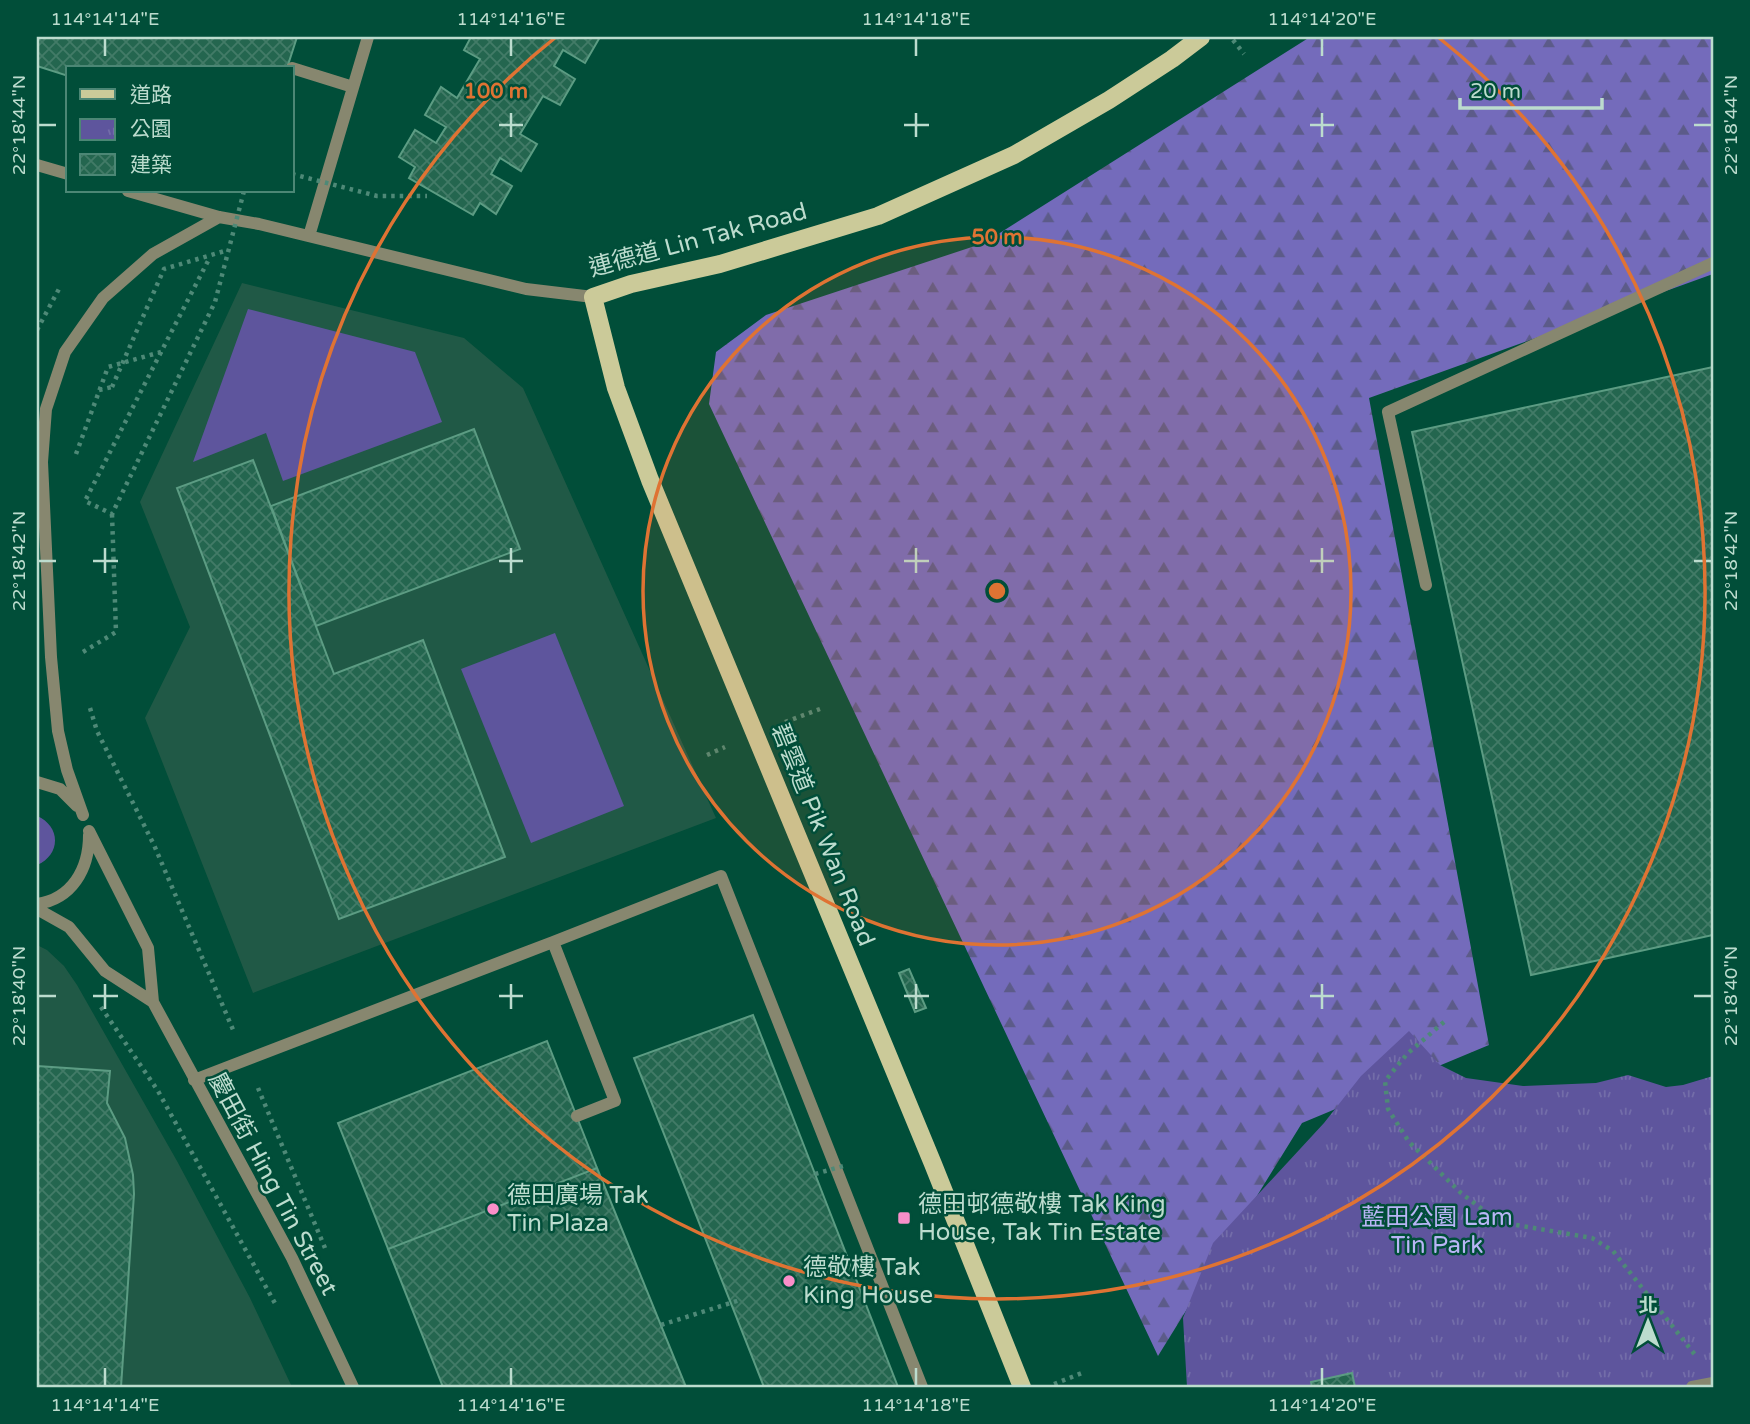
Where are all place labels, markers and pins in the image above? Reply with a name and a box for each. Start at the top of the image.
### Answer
centre of rings [985,579,1009,603]
place label: 德田廣場 Tak Tin Plaza [507,1181,649,1238]
place label: 德田邨德敬樓 Tak King House, Tak Tin Estate [918,1190,1166,1247]
marker: 德田廣場 Tak Tin Plaza [485,1201,501,1217]
marker: 德田邨德敬樓 Tak King House, Tak Tin Estate [896,1210,912,1226]
place label: 德敬樓 Tak King House [803,1253,933,1310]
marker: 德敬樓 Tak King House [781,1273,797,1289]

